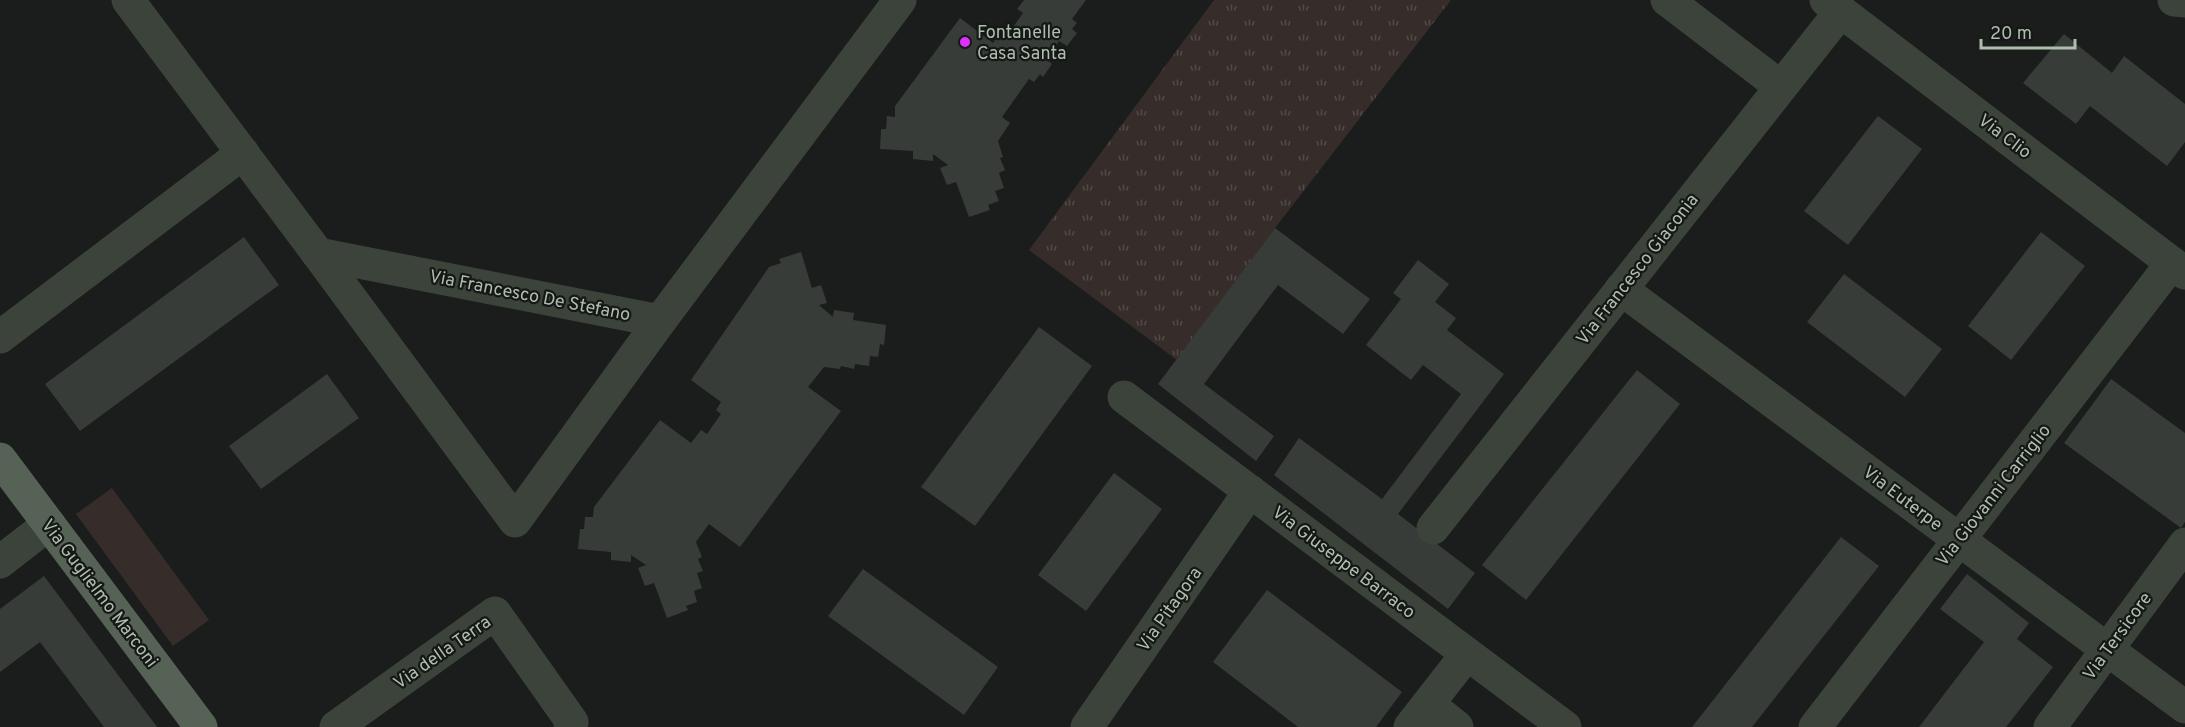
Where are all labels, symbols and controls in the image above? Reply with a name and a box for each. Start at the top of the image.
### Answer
scale bar [1981,12,2076,50]
place label: Fontanelle Casa Santa [977,22,1067,66]
text: 20 m [1990,23,2032,46]
marker: Fontanelle Casa Santa [958,35,972,49]
street label: Via Clio [1973,110,2035,165]
street label: Via Francesco Giaconia [1572,190,1704,350]
street label: Via Francesco De Stefano [427,266,632,327]
street label: Via Giovanni Carriglio [1932,420,2057,572]
street label: Via Euterpe [1857,462,1947,537]
street label: Via Giuseppe Barraco [1267,502,1419,625]
street label: Via Guglielmo Marconi [35,515,162,673]
street label: Via Pitagora [1133,563,1208,657]
street label: Via Tersicore [2079,588,2158,685]
street label: Via della Terra [390,611,496,695]

